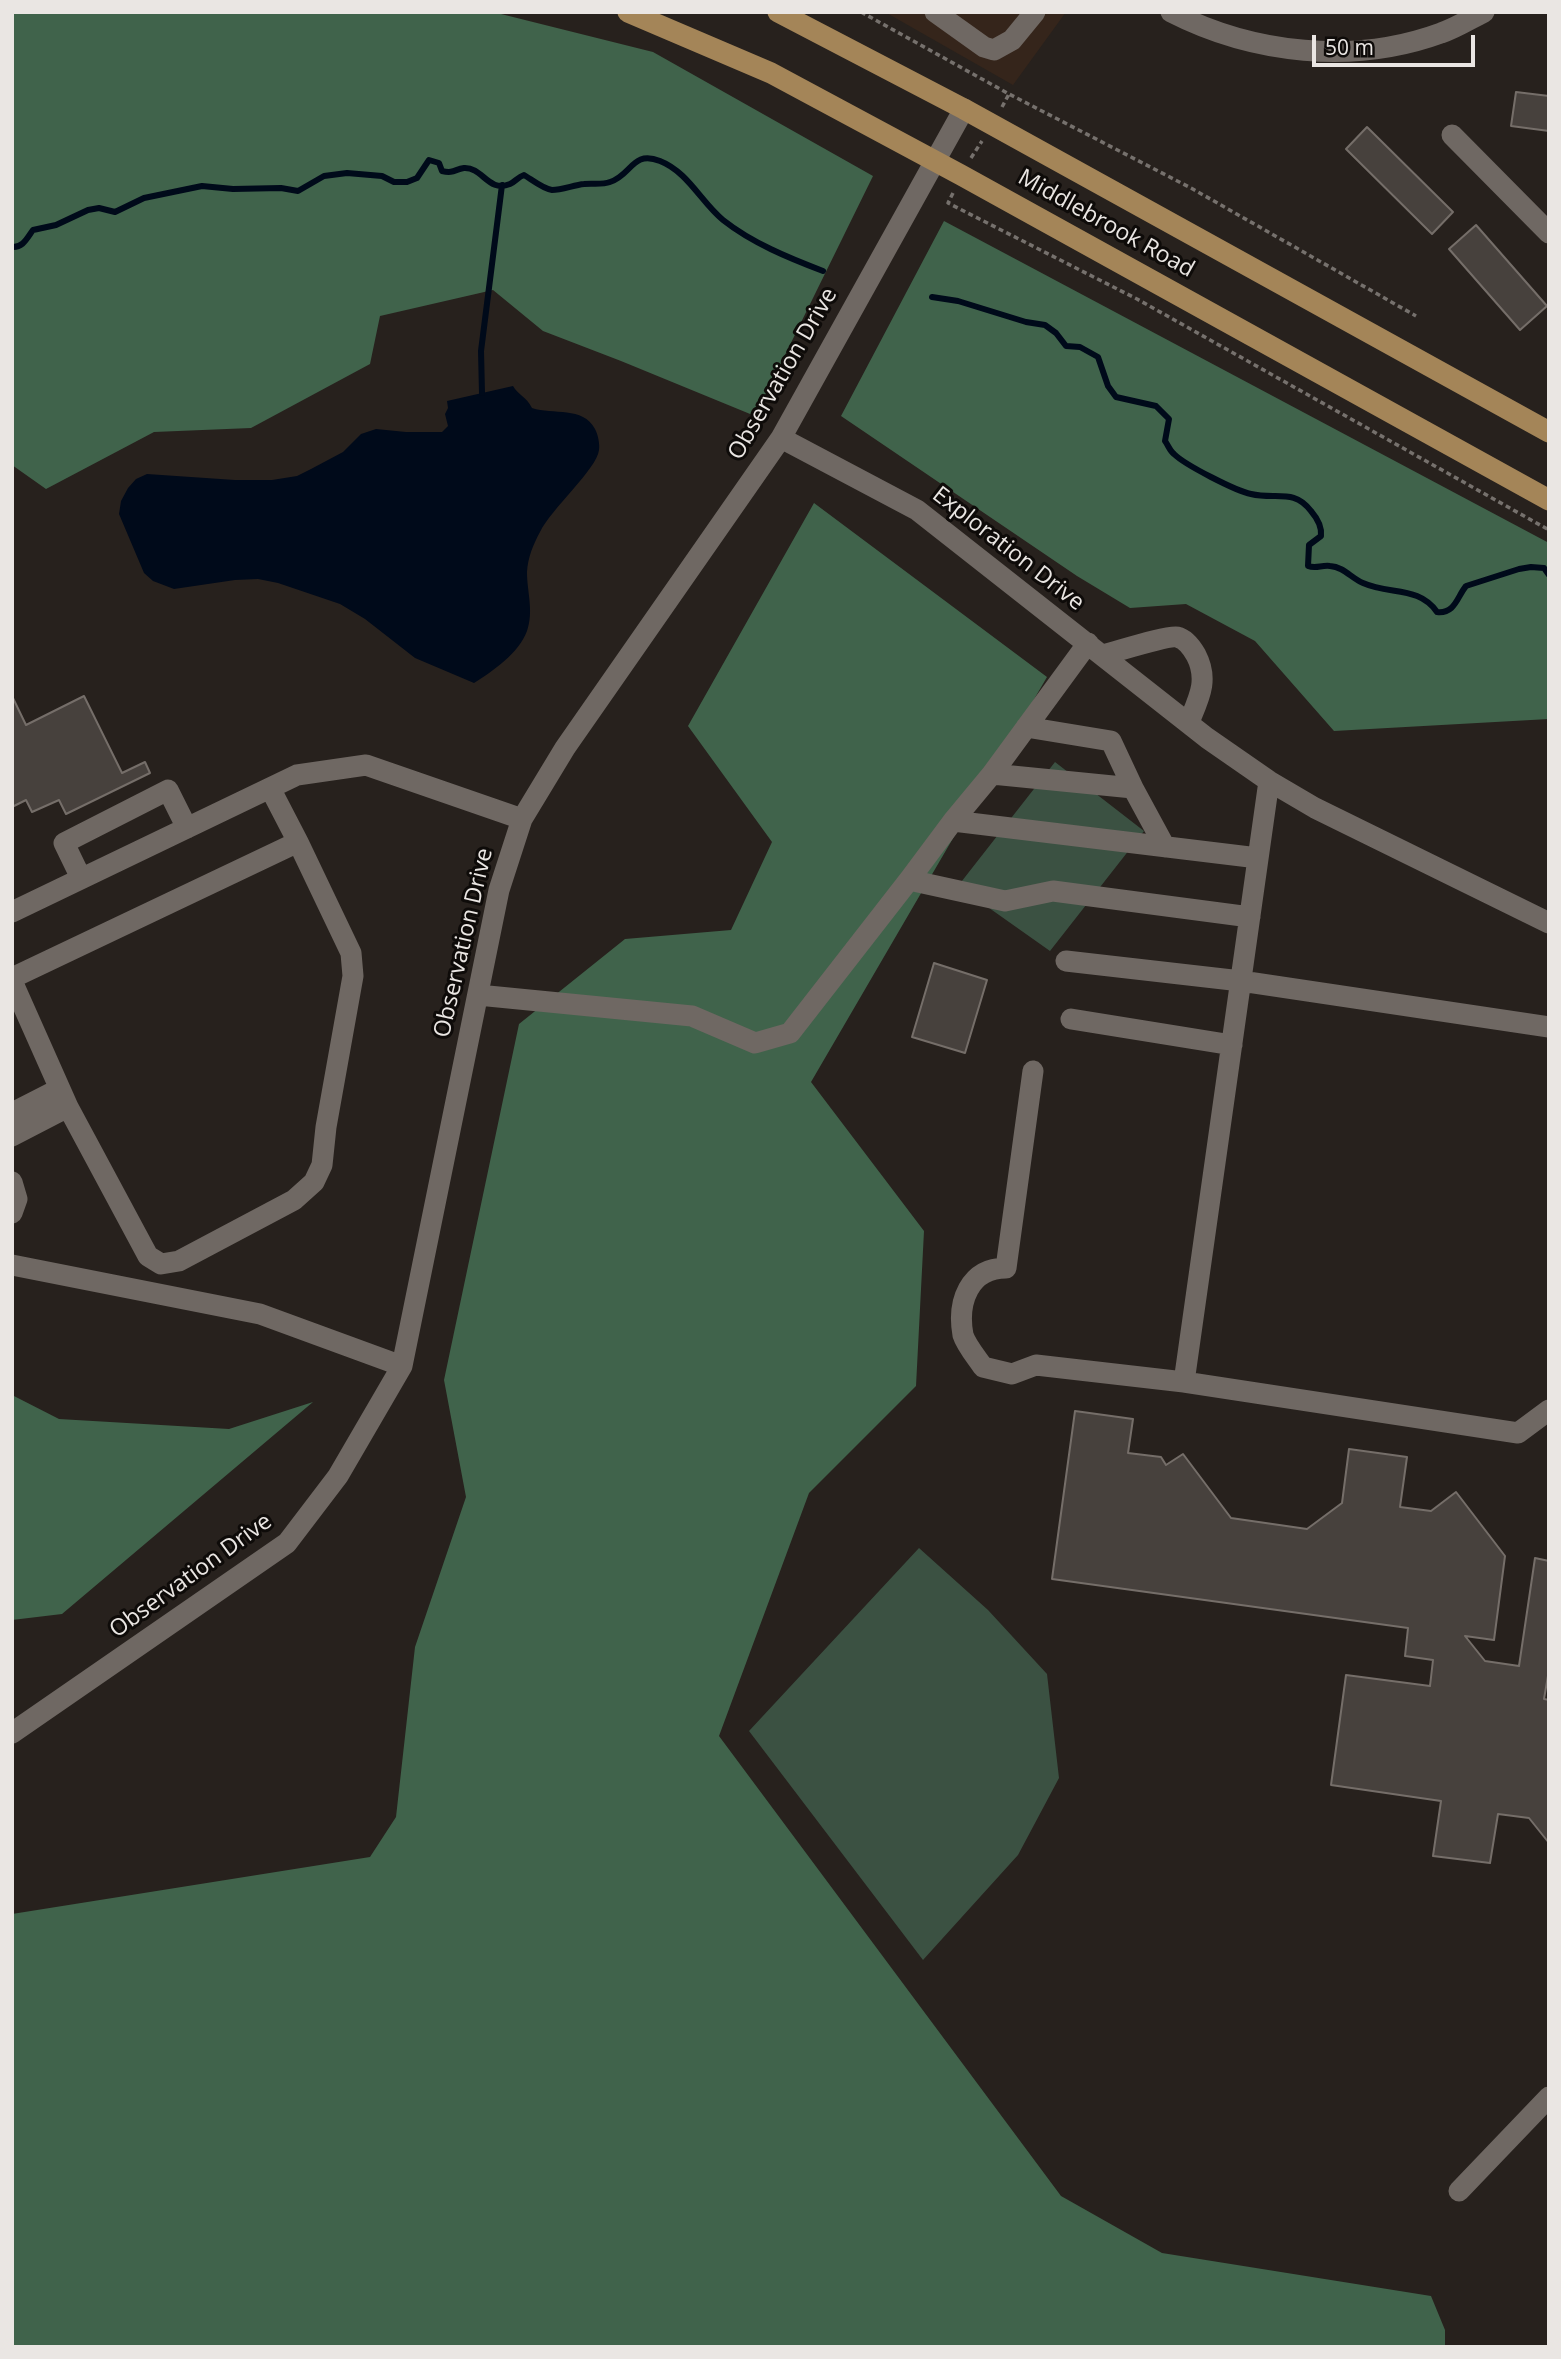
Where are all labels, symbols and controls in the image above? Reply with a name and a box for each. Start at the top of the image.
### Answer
scale bar [1316,21,1479,65]
text: 50 m [1325,33,1374,61]
street label: Middlebrook Road [1013,164,1199,284]
street label: Observation Drive [723,283,843,465]
street label: Exploration Drive [927,481,1089,617]
street label: Observation Drive [429,846,499,1040]
street label: Observation Drive [105,1508,277,1644]

